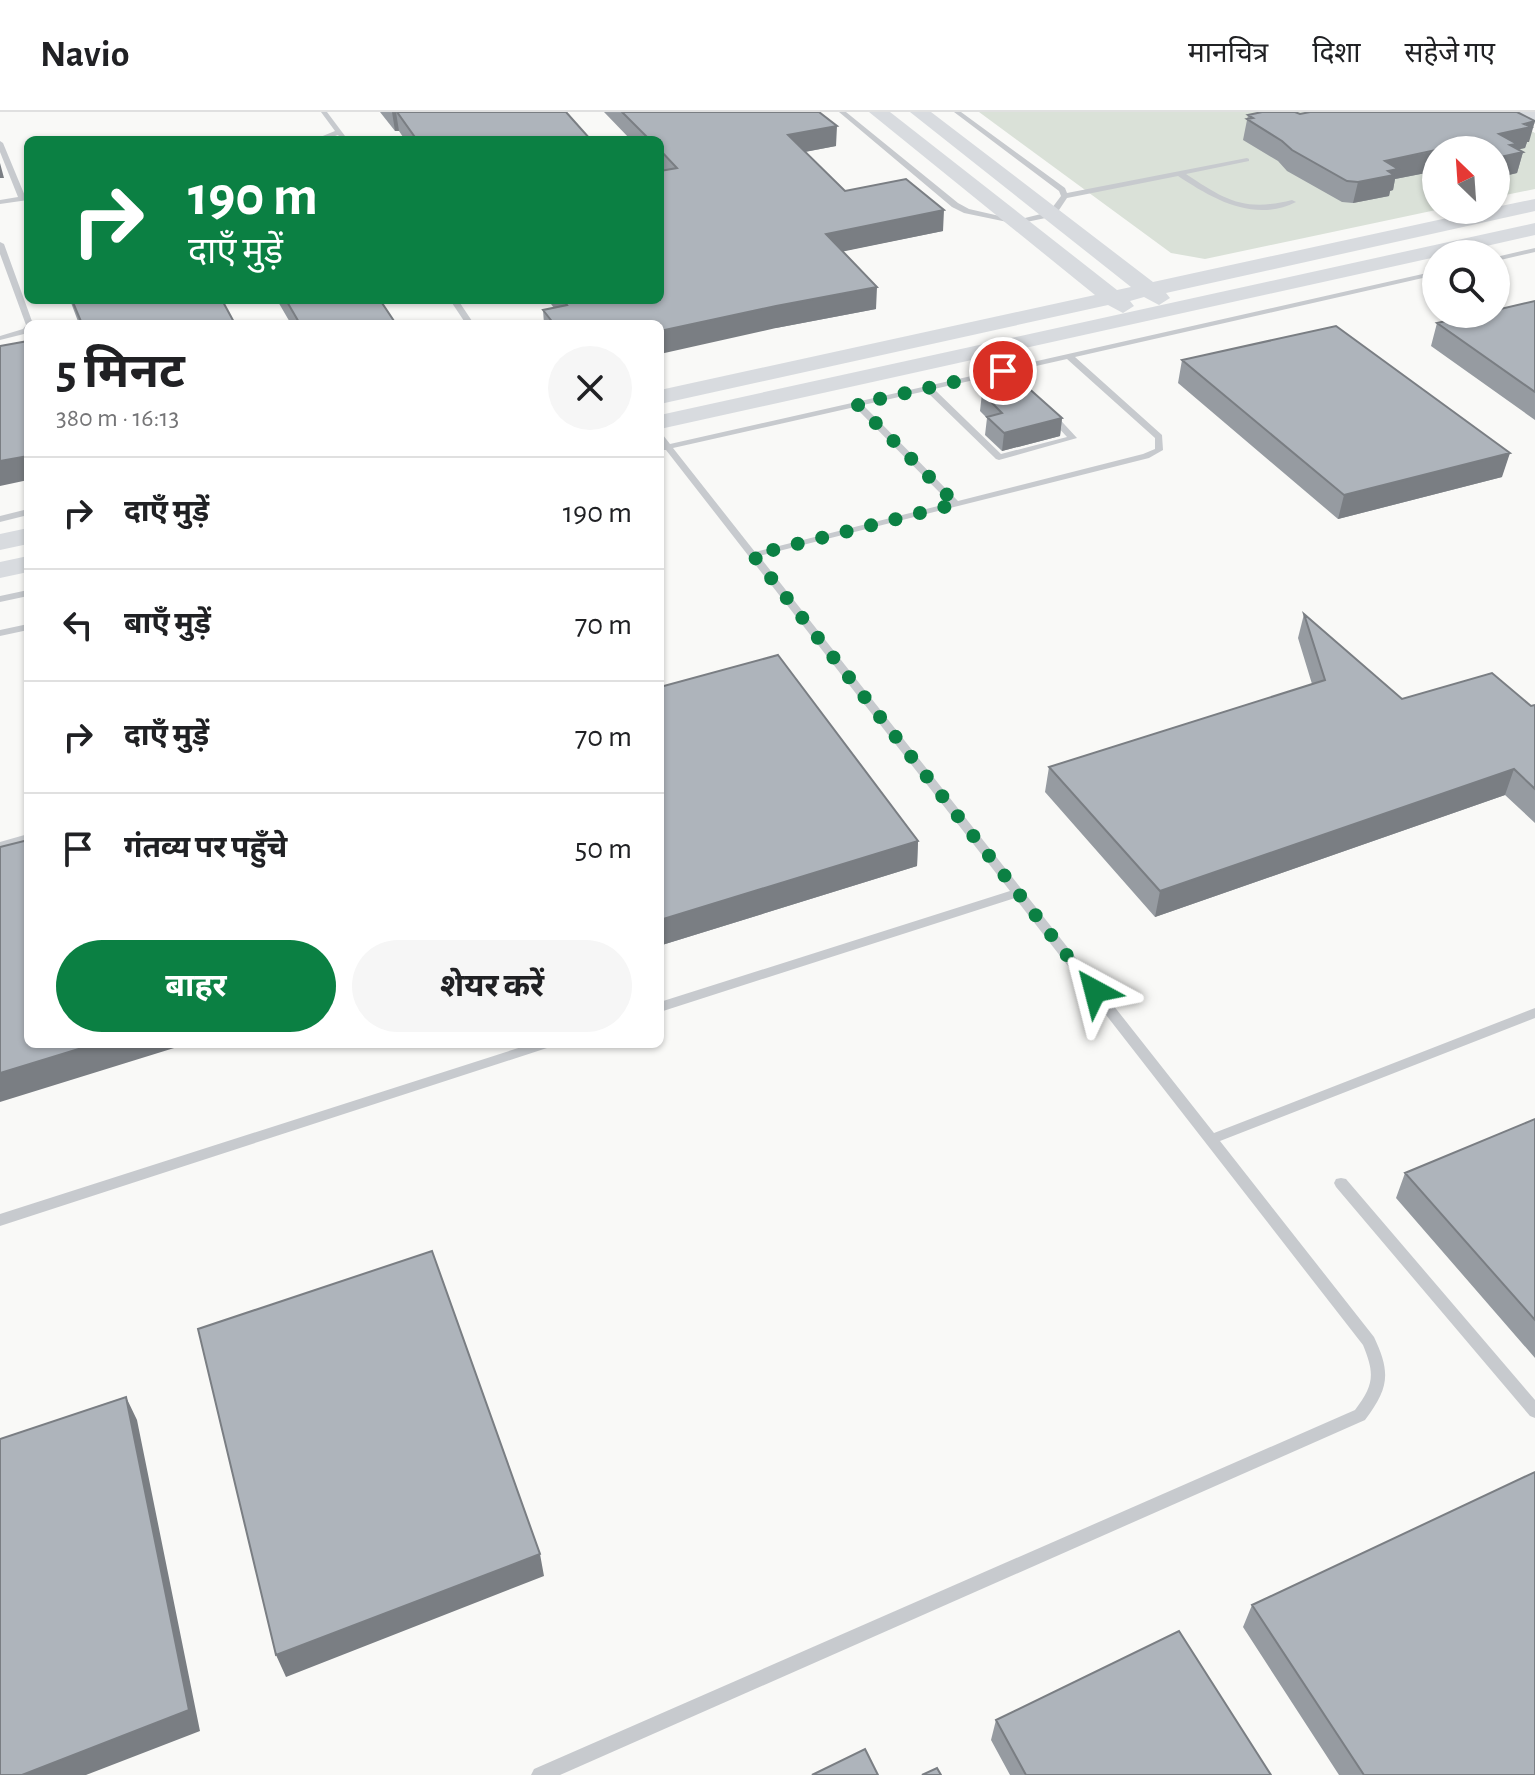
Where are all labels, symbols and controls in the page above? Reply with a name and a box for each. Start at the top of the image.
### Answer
text: Navio [40,36,129,74]
text: मानचित्र [1188,40,1268,68]
text: दिशा [1312,40,1361,68]
text: सहेजे गए [1405,40,1495,68]
north arrow [1422,136,1510,224]
map controls [1422,136,1510,328]
icon: right [56,168,160,272]
text: 190 m [188,169,318,225]
text: दाएँ मुड़ें [188,234,283,270]
button: search [1422,240,1510,328]
pin [969,337,1037,405]
button: close [548,346,632,430]
text: 5 मिनट [56,349,185,397]
icon: arrive [981,349,1025,393]
text: 380 m · 16:13 [56,405,179,431]
icon: right [56,491,100,535]
text: दाएँ मुड़ें [124,497,209,527]
text: 190 m [563,498,632,528]
icon: left [56,603,100,647]
text: बाएँ मुड़ें [124,609,211,639]
text: 70 m [575,610,632,640]
icon: right [56,715,100,759]
text: दाएँ मुड़ें [124,721,209,751]
text: 70 m [575,722,632,752]
icon: arrive [56,827,100,871]
text: गंतव्य पर पहुँचे [124,833,287,863]
text: 50 m [575,834,632,864]
button: बाहर [56,940,336,1032]
button: शेयर करें [352,940,632,1032]
position arrow [1053,949,1137,1033]

